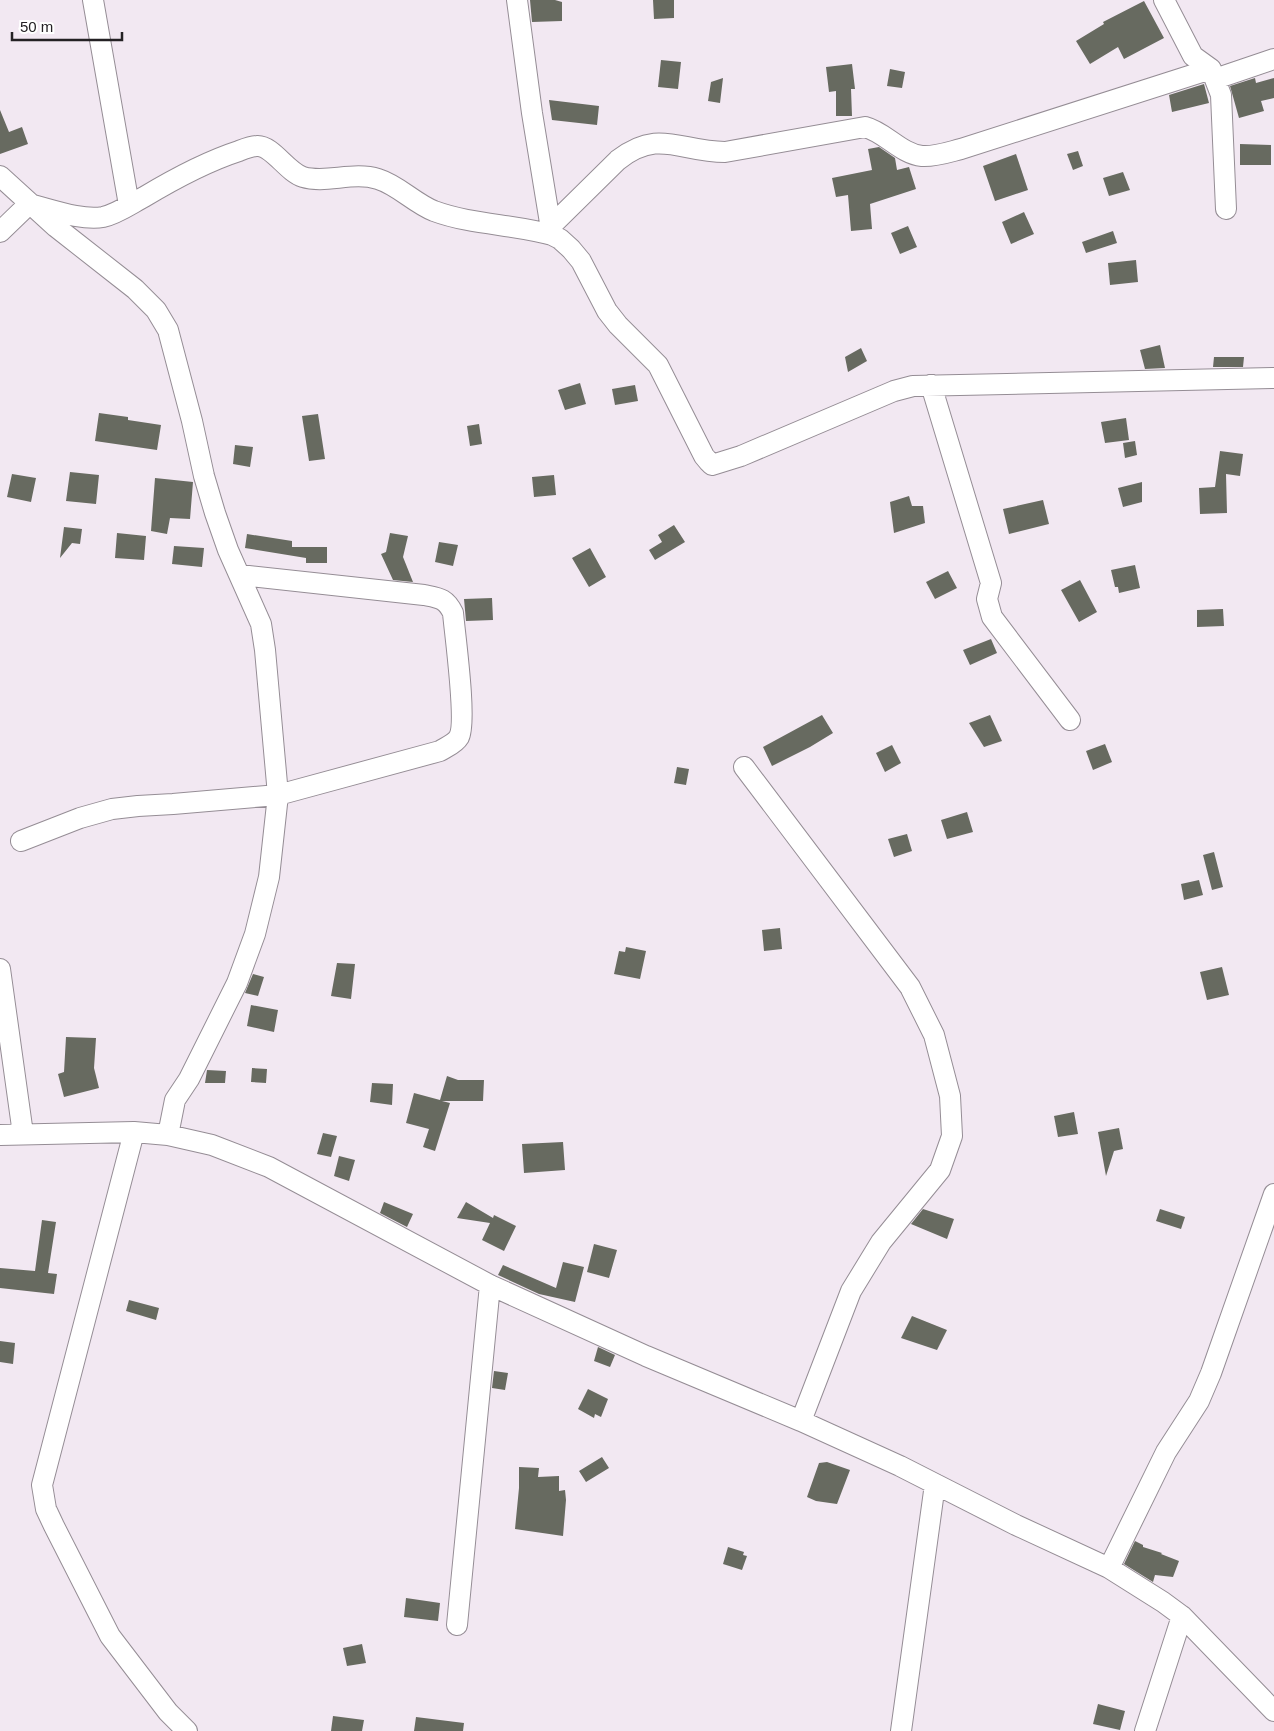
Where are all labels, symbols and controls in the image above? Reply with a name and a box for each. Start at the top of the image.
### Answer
scale bar [12,10,122,42]
text: 50 m [20,18,53,35]

